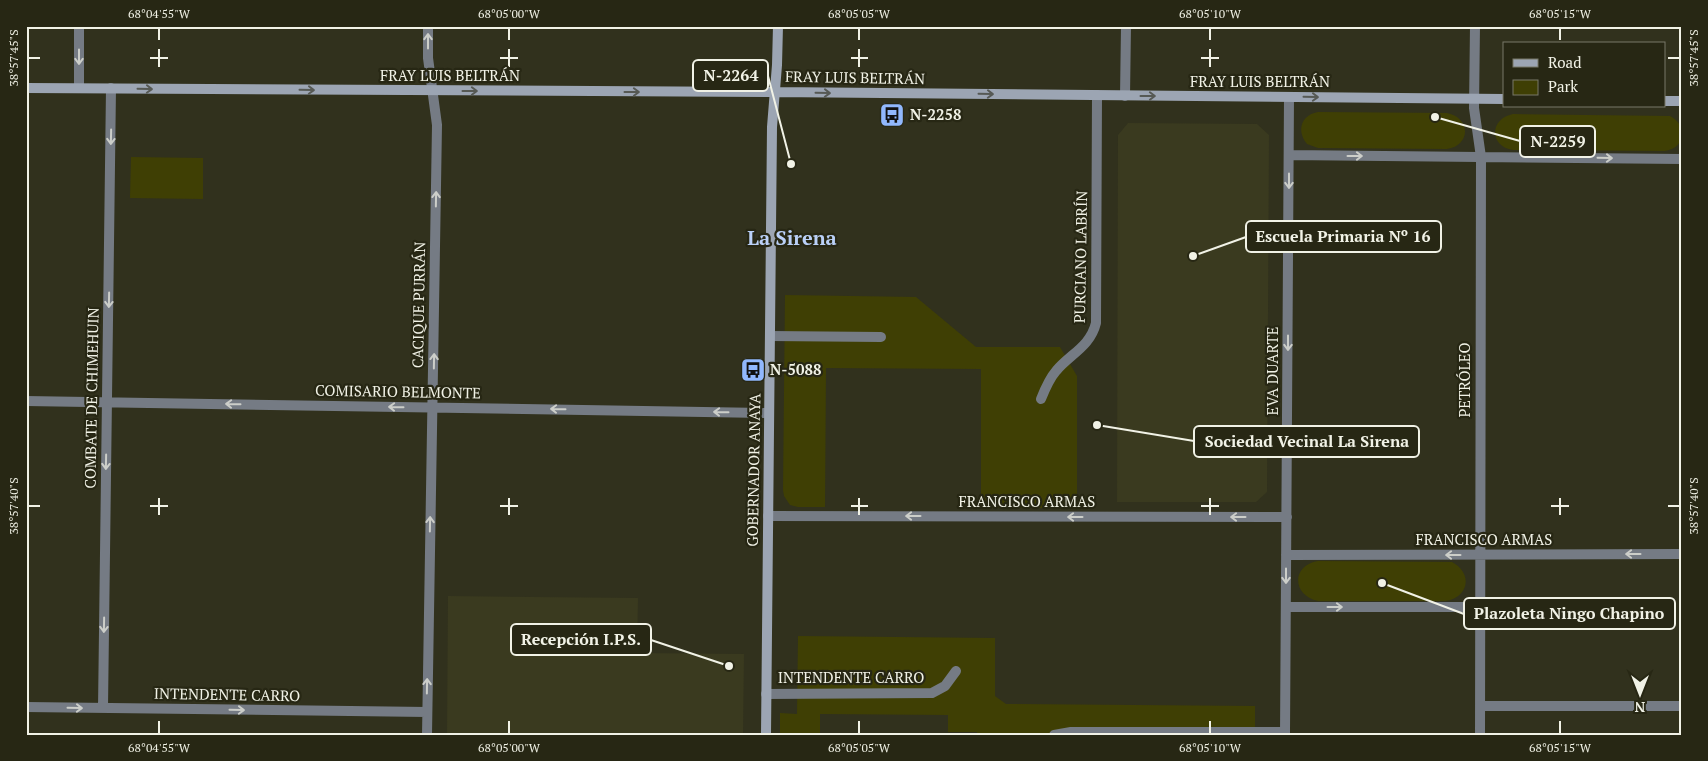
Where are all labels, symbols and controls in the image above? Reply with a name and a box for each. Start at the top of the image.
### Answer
text: 68°04'55"W [128,6,191,21]
text: 68°05'00"W [478,6,541,21]
text: 68°05'05"W [828,6,891,21]
text: 68°05'10"W [1179,6,1242,21]
text: 68°05'15"W [1529,6,1592,21]
text: 38°57'45"S [6,29,21,87]
text: 38°57'45"S [1686,29,1701,87]
one-way arrow [423,34,433,50]
legend [1503,42,1666,108]
one-way arrow [74,49,84,65]
text: Road [1548,52,1581,72]
callout: N-2264 [693,60,768,91]
text: N-2264 [704,64,758,86]
street label: FRAY LUIS BELTRÁN [380,65,520,85]
street label: FRAY LUIS BELTRÁN [785,66,925,88]
street label: FRAY LUIS BELTRÁN [1190,71,1330,91]
text: Park [1548,76,1578,96]
one-way arrow [136,84,153,94]
one-way arrow [299,85,315,95]
one-way arrow [462,86,478,96]
one-way arrow [624,87,640,97]
one-way arrow [815,88,831,98]
one-way arrow [978,89,994,99]
one-way arrow [1140,91,1156,101]
one-way arrow [1303,93,1319,102]
bus stop icon: N-2258 [879,102,905,128]
place label: N-2258 [910,104,961,124]
callout: N-2259 [1520,126,1595,157]
one-way arrow [106,128,116,145]
text: N-2259 [1531,130,1585,152]
one-way arrow [1346,151,1363,161]
one-way arrow [1596,153,1613,163]
one-way arrow [1284,172,1294,189]
one-way arrow [431,191,441,207]
street label: PURCIANO LABRÍN [1069,191,1091,323]
callout: Escuela Primaria Nº 16 [1246,221,1441,252]
district label: La Sirena [747,224,837,251]
text: Escuela Primaria Nº 16 [1255,225,1431,247]
street label: CACIQUE PURRÁN [407,242,429,368]
one-way arrow [104,291,113,307]
street label: COMBATE DE CHIMEHUIN [79,307,103,489]
street label: EVA DUARTE [1262,327,1282,415]
one-way arrow [1283,335,1293,351]
street label: PETRÓLEO [1454,342,1474,418]
one-way arrow [429,353,438,369]
bus stop icon: N-5088 [740,357,766,383]
place label: N-5088 [770,359,821,379]
street label: COMISARIO BELMONTE [315,380,481,402]
street label: GOBERNADOR ANAYA [742,392,764,547]
one-way arrow [225,399,242,409]
one-way arrow [388,402,404,412]
one-way arrow [550,405,566,414]
one-way arrow [713,407,729,417]
callout: Sociedad Vecinal La Sirena [1194,426,1419,457]
text: Sociedad Vecinal La Sirena [1205,430,1409,452]
one-way arrow [102,454,111,470]
text: 38°57'40"S [6,477,21,535]
text: 38°57'40"S [1686,477,1701,535]
street label: FRANCISCO ARMAS [959,491,1095,511]
one-way arrow [905,511,922,521]
one-way arrow [1068,512,1084,522]
one-way arrow [1230,512,1246,522]
one-way arrow [426,516,435,532]
street label: FRANCISCO ARMAS [1416,529,1552,549]
one-way arrow [1625,549,1642,559]
one-way arrow [1445,550,1462,560]
one-way arrow [1281,568,1291,584]
callout: Plazoleta Ningo Chapino [1464,598,1675,629]
one-way arrow [1326,602,1343,612]
text: Plazoleta Ningo Chapino [1474,602,1665,624]
one-way arrow [100,616,109,632]
callout: Recepción I.P.S. [511,624,651,655]
text: Recepción I.P.S. [521,628,641,650]
street label: INTENDENTE CARRO [778,667,924,687]
north arrow [1616,668,1666,718]
one-way arrow [422,678,432,694]
street label: INTENDENTE CARRO [154,683,300,705]
text: N [1634,698,1645,717]
one-way arrow [66,703,83,713]
one-way arrow [229,705,245,715]
text: 68°04'55"W [128,740,191,755]
text: 68°05'00"W [478,740,541,755]
text: 68°05'05"W [828,740,891,755]
text: 68°05'10"W [1179,740,1242,755]
text: 68°05'15"W [1529,740,1592,755]

